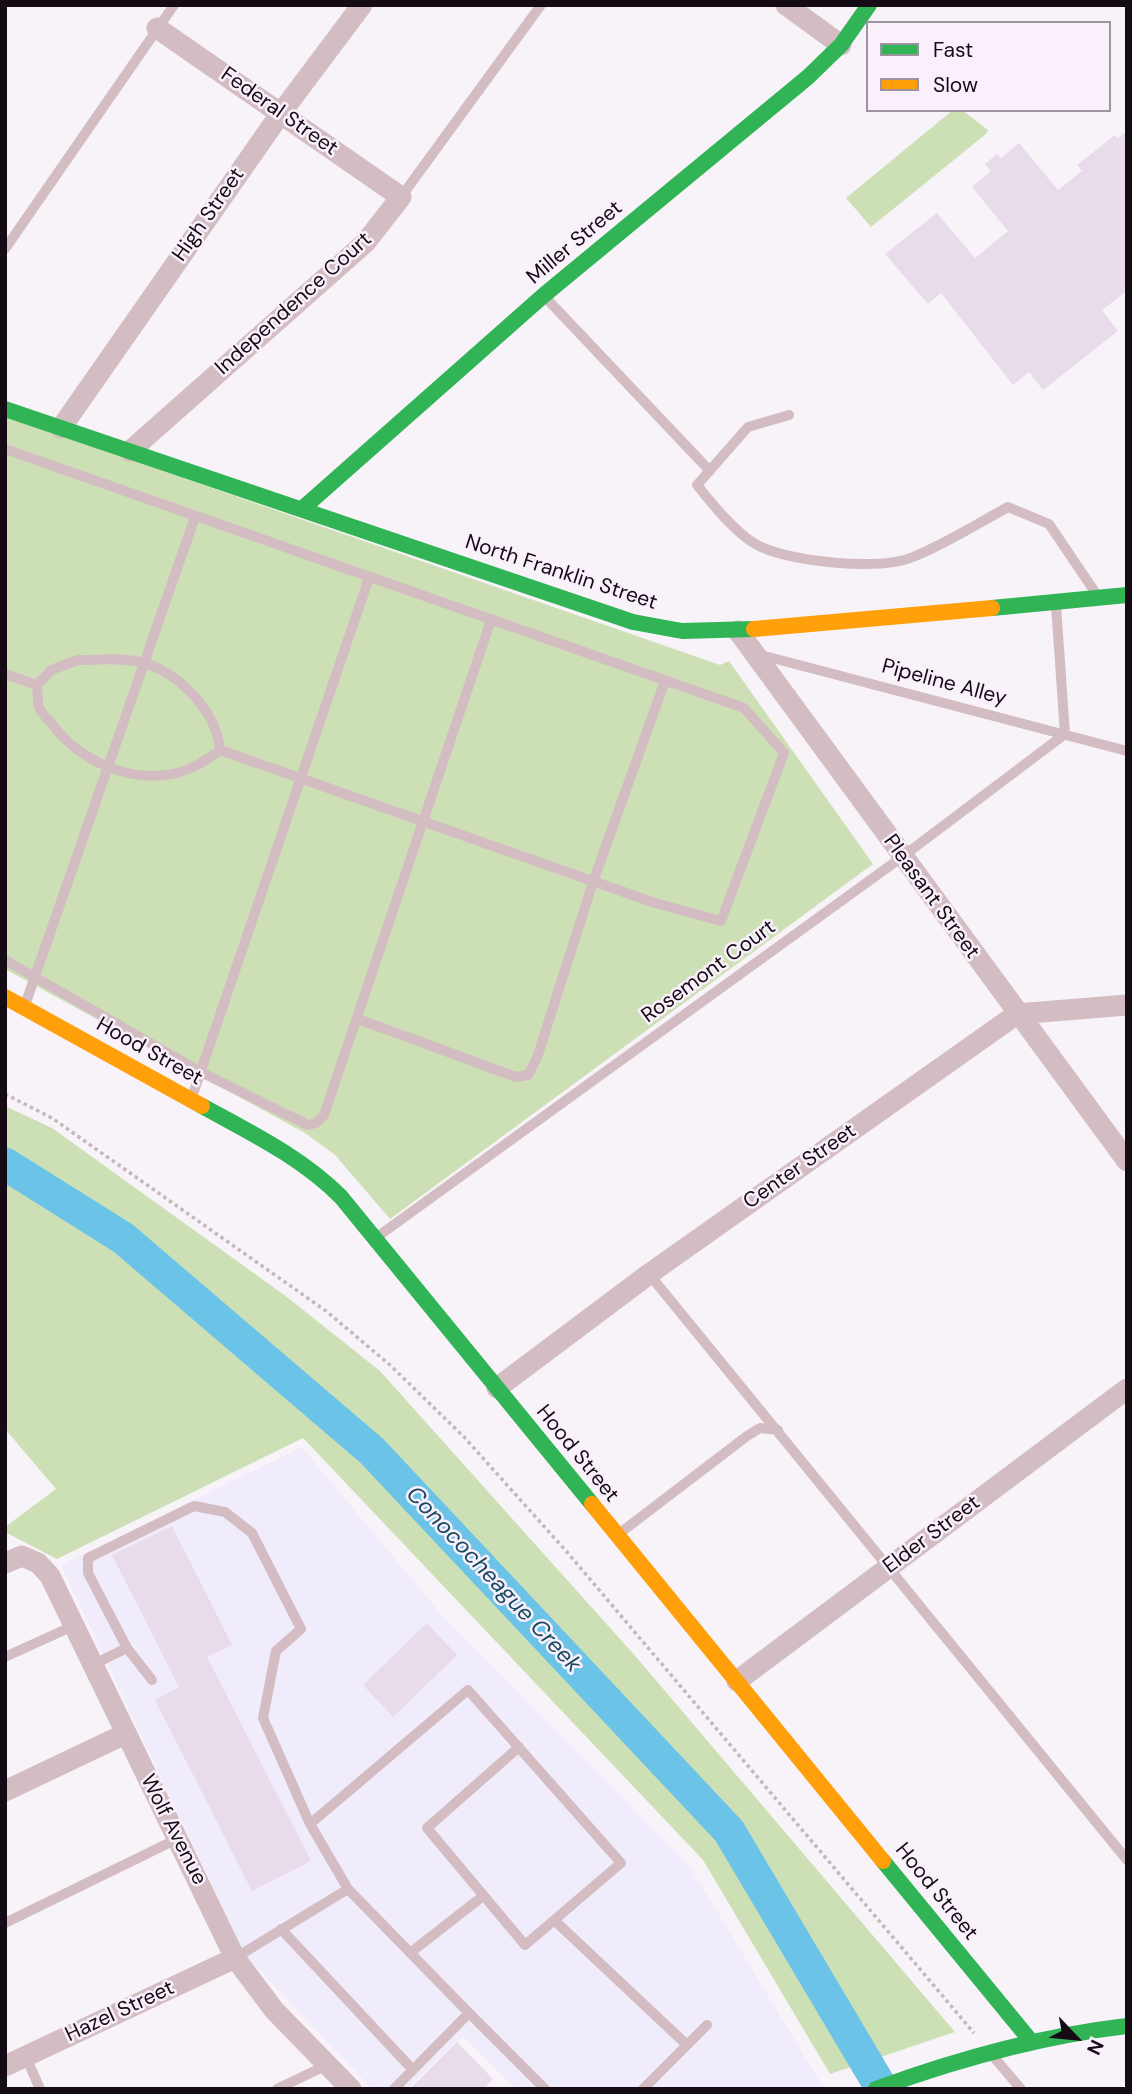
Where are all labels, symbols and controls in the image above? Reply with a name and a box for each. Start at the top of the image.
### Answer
legend [866,21,1111,112]
text: Fast [933,36,973,64]
street label: Federal Street [216,62,342,162]
text: Slow [933,71,978,99]
street label: High Street [168,163,250,267]
street label: Miller Street [522,196,628,290]
street label: Independence Court [211,227,377,381]
street label: North Franklin Street [462,530,660,616]
street label: Pipeline Alley [879,654,1009,712]
street label: Pleasant Street [877,830,985,964]
street label: Rosemont Court [637,915,781,1029]
street label: Hood Street [92,1013,206,1091]
street label: Center Street [739,1119,861,1215]
street label: Hood Street [530,1400,624,1508]
water label: Conococheague Creek [399,1481,587,1679]
street label: Elder Street [879,1490,985,1580]
street label: Wolf Avenue [134,1771,212,1889]
street label: Hood Street [889,1838,983,1946]
street label: Hazel Street [62,1976,178,2048]
north arrow [1041,2003,1111,2073]
text: N [1081,2036,1110,2059]

